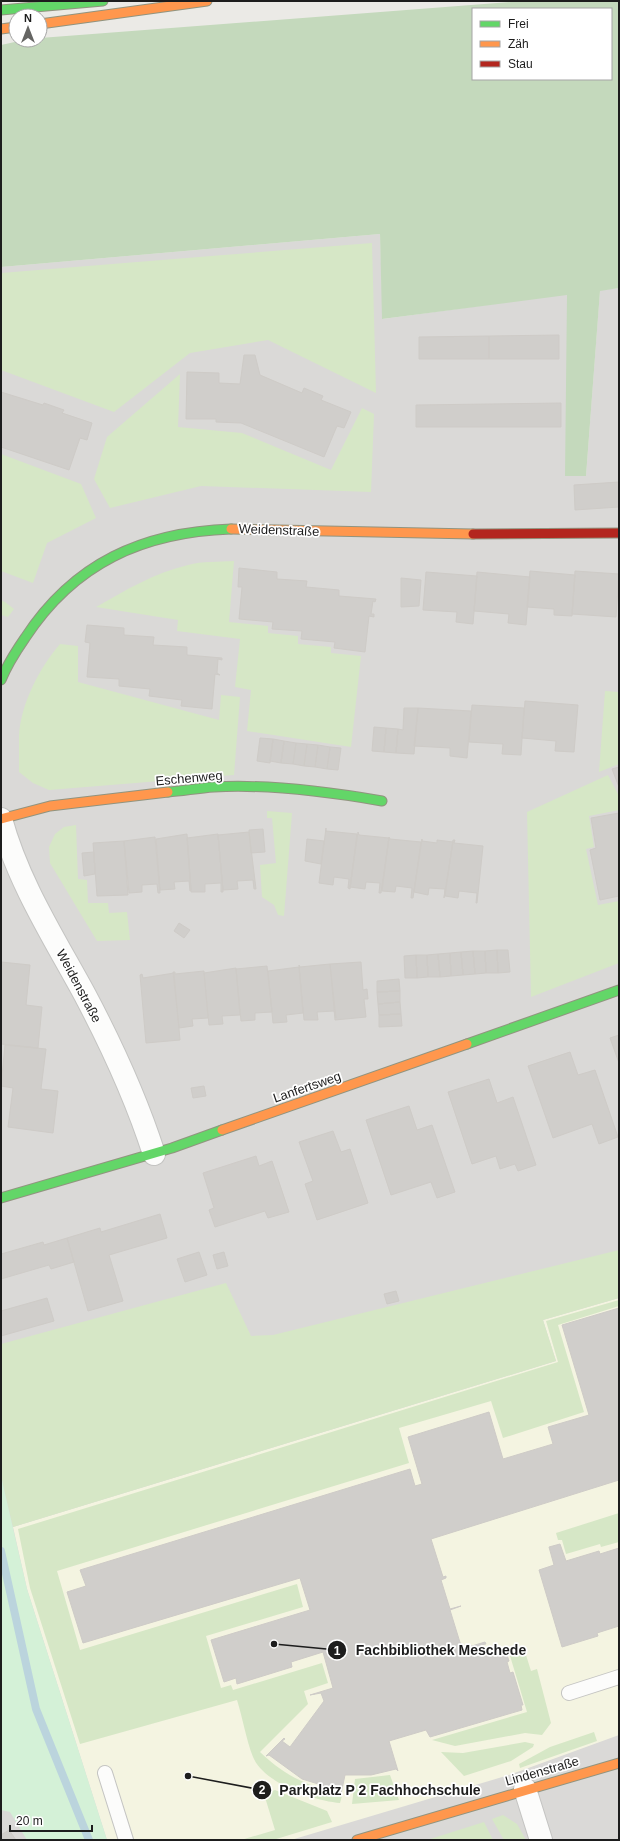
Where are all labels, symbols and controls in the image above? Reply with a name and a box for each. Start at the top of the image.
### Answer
north arrow [8,8,48,48]
legend [472,8,612,80]
text: N [24,12,32,24]
text: Frei [508,17,529,31]
text: Zäh [508,37,529,51]
text: Stau [508,57,533,71]
street label: Weidenstraße [238,521,320,539]
street label: Eschenweg [155,768,223,788]
street label: Weidenstraße [53,947,105,1025]
street label: Lanfertsweg [271,1068,343,1106]
callout: Fachbibliothek Meschede [327,1637,534,1663]
text: Fachbibliothek Meschede [356,1642,526,1658]
text: 1 [334,1644,341,1658]
street label: Lindenstraße [503,1753,581,1789]
callout: Parkplatz P 2 Fachhochschule [252,1777,489,1803]
text: Parkplatz P 2 Fachhochschule [279,1782,481,1798]
text: 2 [259,1783,266,1797]
scale bar [10,1807,92,1833]
text: 20 m [16,1814,43,1828]

